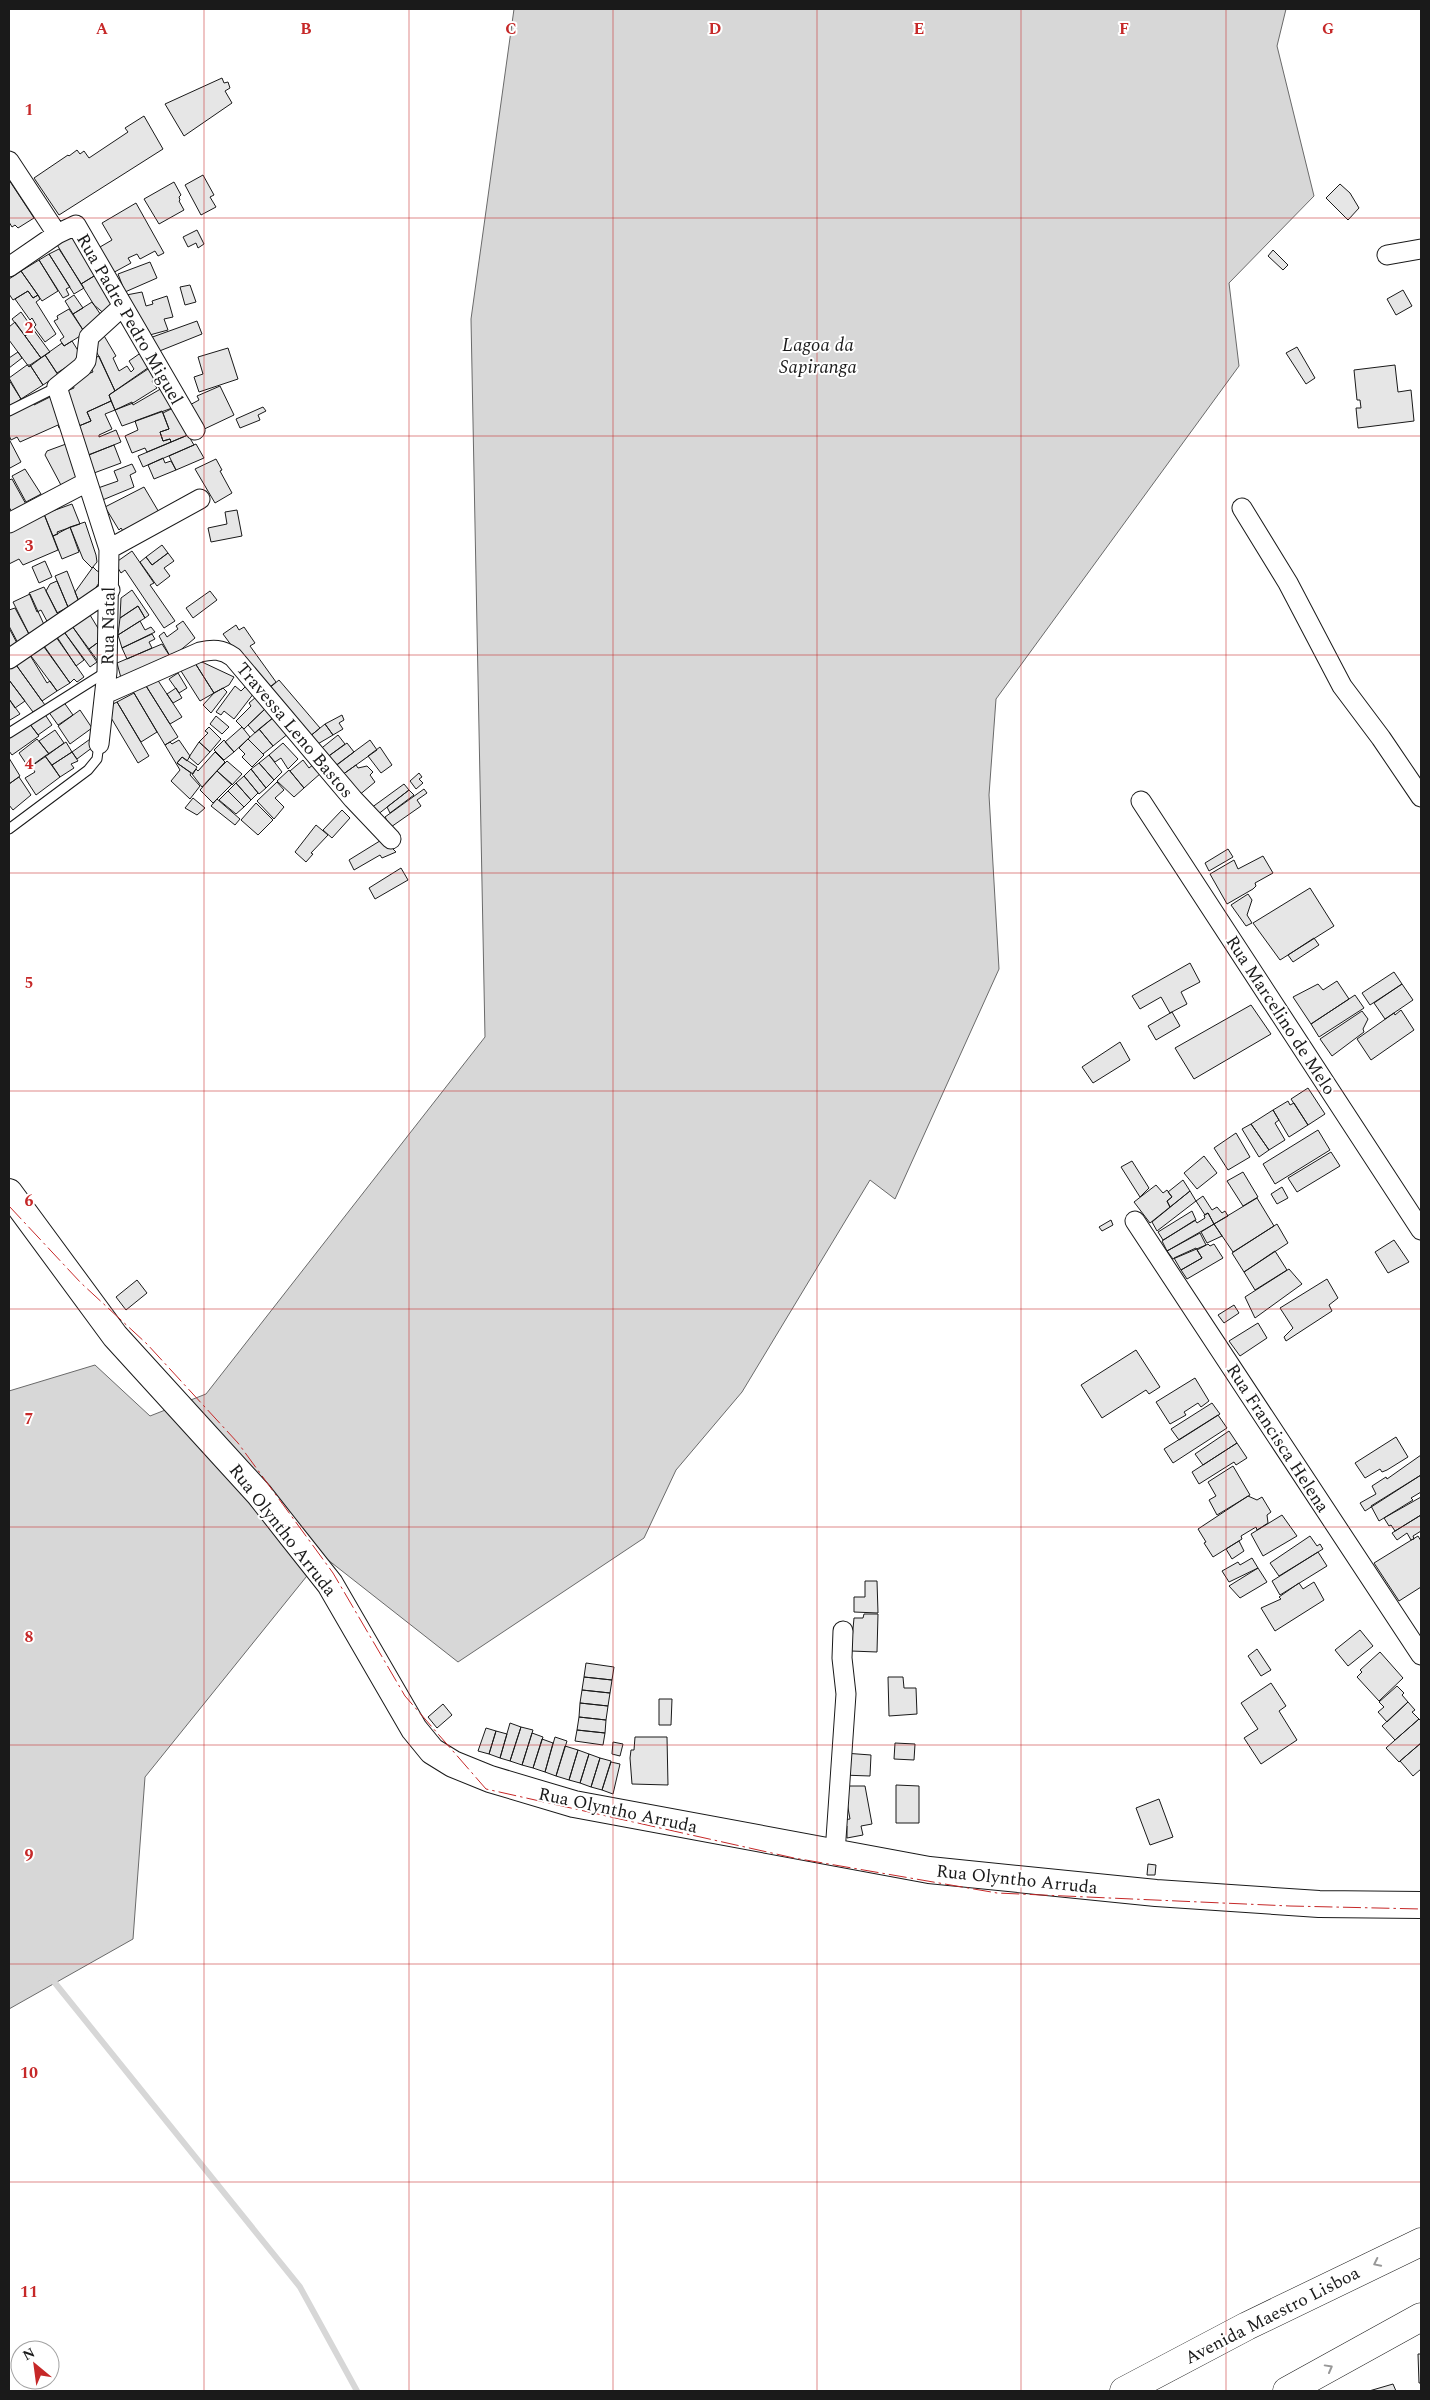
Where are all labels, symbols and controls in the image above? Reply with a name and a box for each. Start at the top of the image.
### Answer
text: A [96,17,109,41]
text: B [300,17,312,41]
text: C [505,17,517,41]
text: D [709,17,722,41]
text: E [914,17,924,41]
text: F [1119,17,1129,41]
text: G [1322,17,1334,41]
text: 1 [25,98,33,122]
street label: Rua Padre Pedro Miguel [69,229,190,410]
text: 2 [25,316,34,340]
water label: Lagoa da Sapiranga [779,331,857,382]
text: 3 [25,534,34,558]
street label: Rua Natal [94,586,123,666]
street label: Travessa Leno Bastos [229,656,360,804]
text: 4 [25,752,34,776]
street label: Rua Marcelino de Melo [1219,930,1342,1101]
text: 5 [25,971,33,995]
text: 6 [25,1189,34,1213]
street label: Rua Francisca Helena [1219,1358,1336,1518]
text: 7 [25,1407,34,1431]
street label: Rua Olyntho Arruda [222,1458,343,1603]
text: 8 [25,1625,34,1649]
street label: Rua Olyntho Arruda [536,1780,700,1841]
text: 9 [25,1843,34,1867]
street label: Rua Olyntho Arruda [935,1858,1099,1901]
text: 10 [20,2061,38,2085]
one-way arrow [1373,2257,1382,2267]
street label: Avenida Maestro Lisboa [1180,2259,1365,2371]
text: 11 [20,2280,38,2304]
north arrow [10,2340,60,2390]
text: N [19,2342,39,2366]
one-way arrow [1324,2364,1333,2374]

